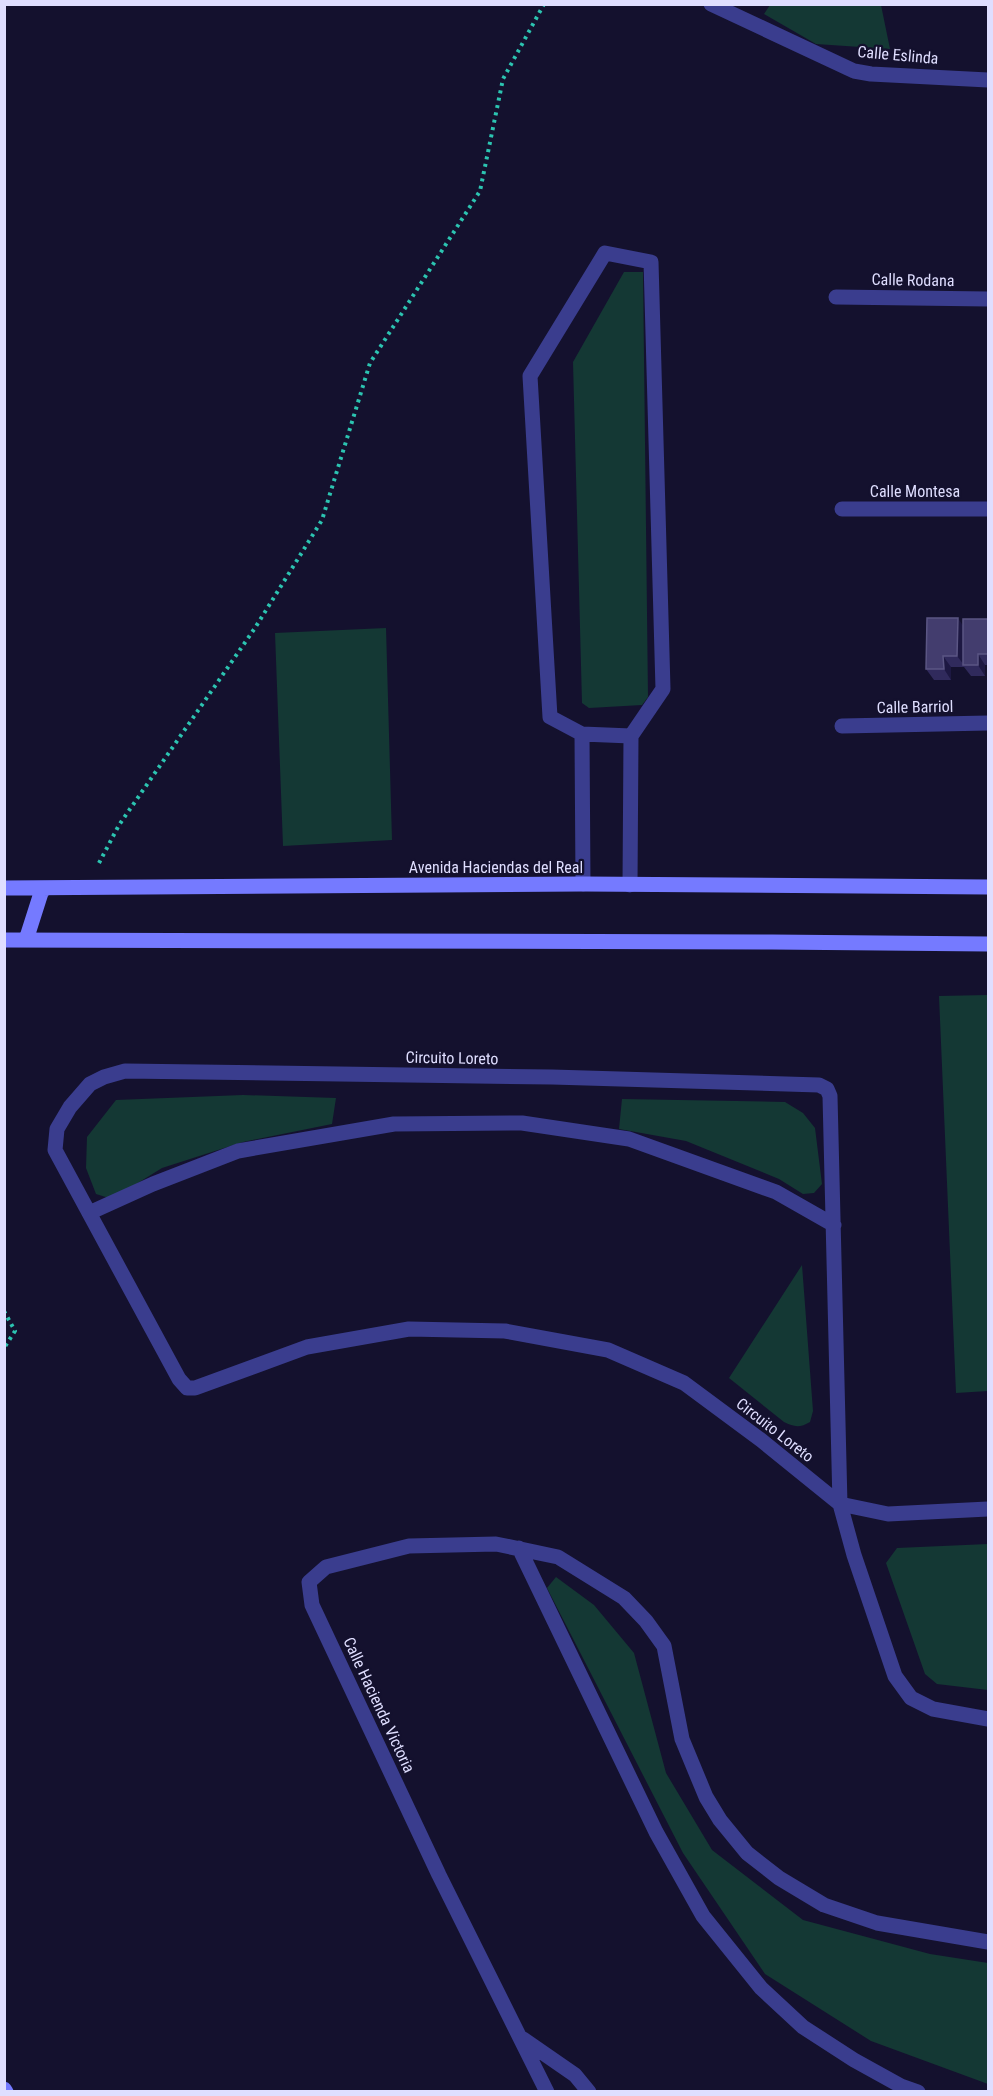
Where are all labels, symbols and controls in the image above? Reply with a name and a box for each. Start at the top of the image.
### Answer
street label: Calle Eslinda [857,42,939,68]
street label: Calle Rodana [871,270,955,290]
street label: Calle Montesa [870,482,960,501]
street label: Calle Barriol [876,697,954,717]
street label: Avenida Haciendas del Real [409,858,583,877]
street label: Circuito Loreto [405,1048,499,1068]
street label: Circuito Loreto [732,1394,818,1466]
street label: Calle Hacienda Victoria [339,1634,419,1776]

